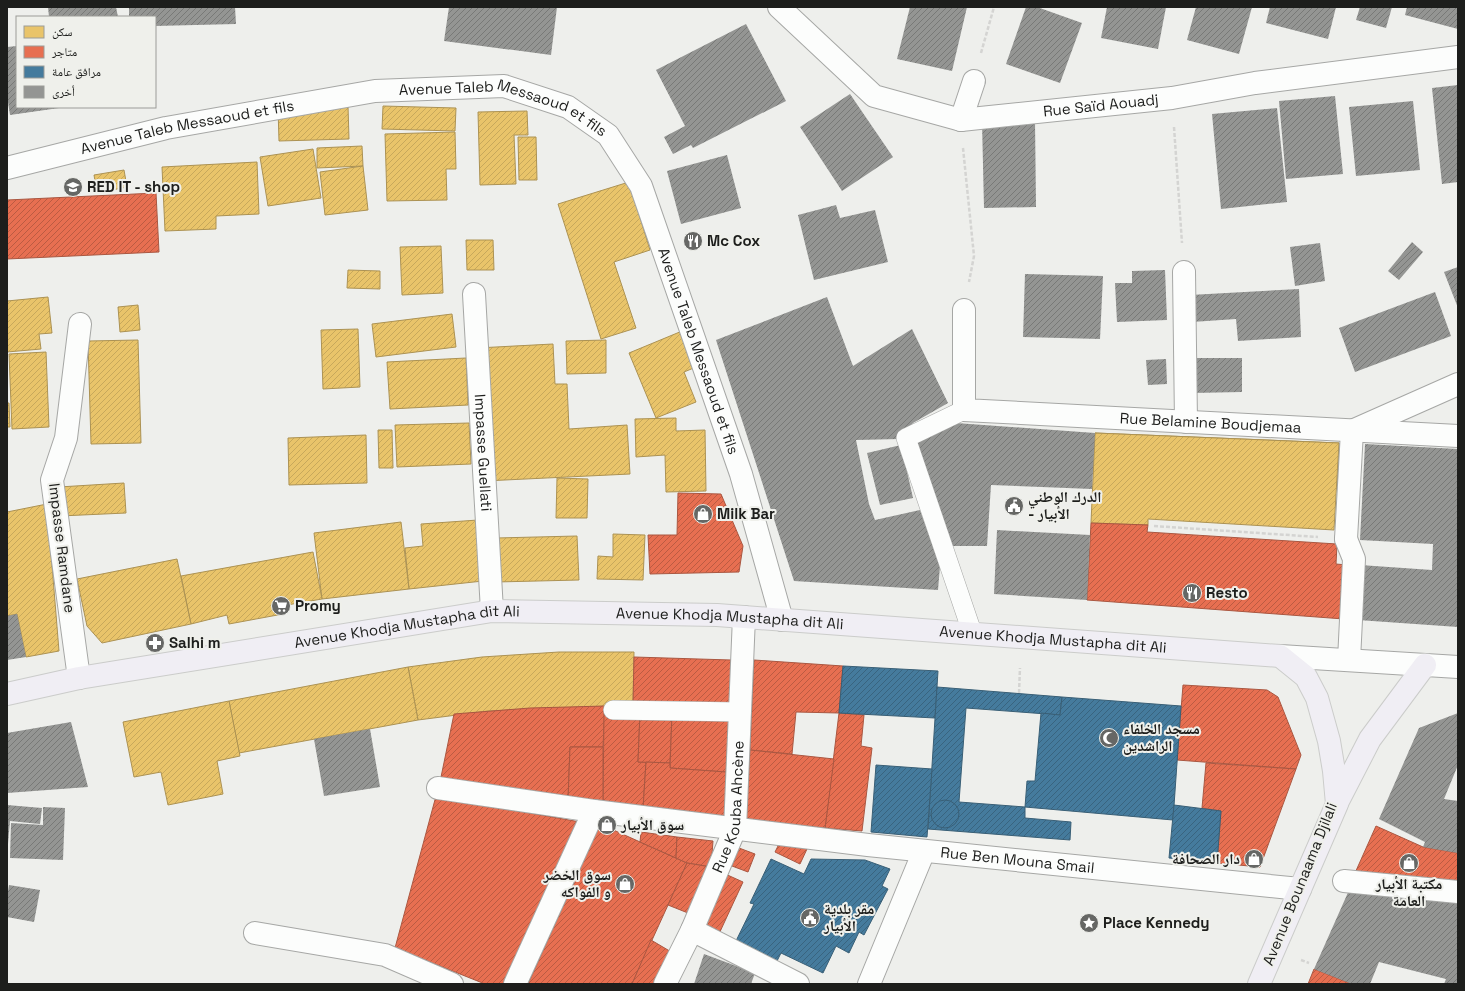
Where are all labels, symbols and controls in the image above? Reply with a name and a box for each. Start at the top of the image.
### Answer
legend [16,16,156,108]
text: سكن [52,24,73,40]
text: متاجر [51,44,77,60]
text: مرافق عامة [52,64,101,80]
street label: Avenue Taleb Messaoud et fils [399,75,611,140]
text: أخرى [52,84,75,100]
street label: Rue Saïd Aouadj [1042,89,1159,120]
street label: Avenue Taleb Messaoud et fils [78,95,296,158]
school or university icon: RED IT - shop [62,176,84,198]
place label: RED IT - shop [87,177,180,196]
restaurant icon: Mc Cox [682,230,704,252]
place label: Mc Cox [707,231,760,250]
street label: Avenue Taleb Messaoud et fils [654,245,744,457]
street label: Impasse Guellati [471,394,496,512]
street label: Rue Belamine Boudjemaa [1119,408,1302,437]
street label: Impasse Ramdane [45,482,80,614]
place label: الدرك الوطني - الأبيار [1028,487,1102,523]
public building icon: الدرك الوطني - الأبيار [1003,495,1025,517]
shop icon: Milk Bar [692,503,714,525]
place label: Milk Bar [717,504,775,523]
restaurant icon: Resto [1181,582,1203,604]
place label: Resto [1206,583,1248,602]
supermarket icon: Promy [270,595,292,617]
place label: Promy [295,596,341,615]
street label: Avenue Khodja Mustapha dit Ali [293,601,520,652]
street label: Avenue Khodja Mustapha dit Ali [616,603,844,633]
street label: Avenue Khodja Mustapha dit Ali [939,621,1167,657]
pharmacy icon: Salhi m [144,632,166,654]
place label: Salhi m [169,633,221,652]
place label: مسجد الخلفاء الراشدين [1123,719,1200,755]
mosque icon: مسجد الخلفاء الراشدين [1098,727,1120,749]
street label: Rue Kouba Ahcène [707,740,748,876]
street label: Avenue Bounaama Djilali [1258,800,1341,968]
shop icon: سوق الأبيار [596,814,618,836]
place label: سوق الأبيار [620,815,684,834]
street label: Rue Ben Mouna Smail [940,842,1095,877]
shop icon: دار الصحافة [1243,848,1265,870]
place label: دار الصحافة [1172,849,1240,868]
shop icon: مكتبة الأبيار العامة [1398,852,1420,874]
place label: سوق الخضر و الفواكه [543,865,611,901]
shop icon: سوق الخضر و الفواكه [614,873,636,895]
place label: مكتبة الأبيار العامة [1375,874,1442,910]
place label: مقر بلدية الأبيار [823,899,874,935]
public building icon: مقر بلدية الأبيار [799,907,821,929]
place icon: Place Kennedy [1078,912,1100,934]
place label: Place Kennedy [1103,913,1210,932]

